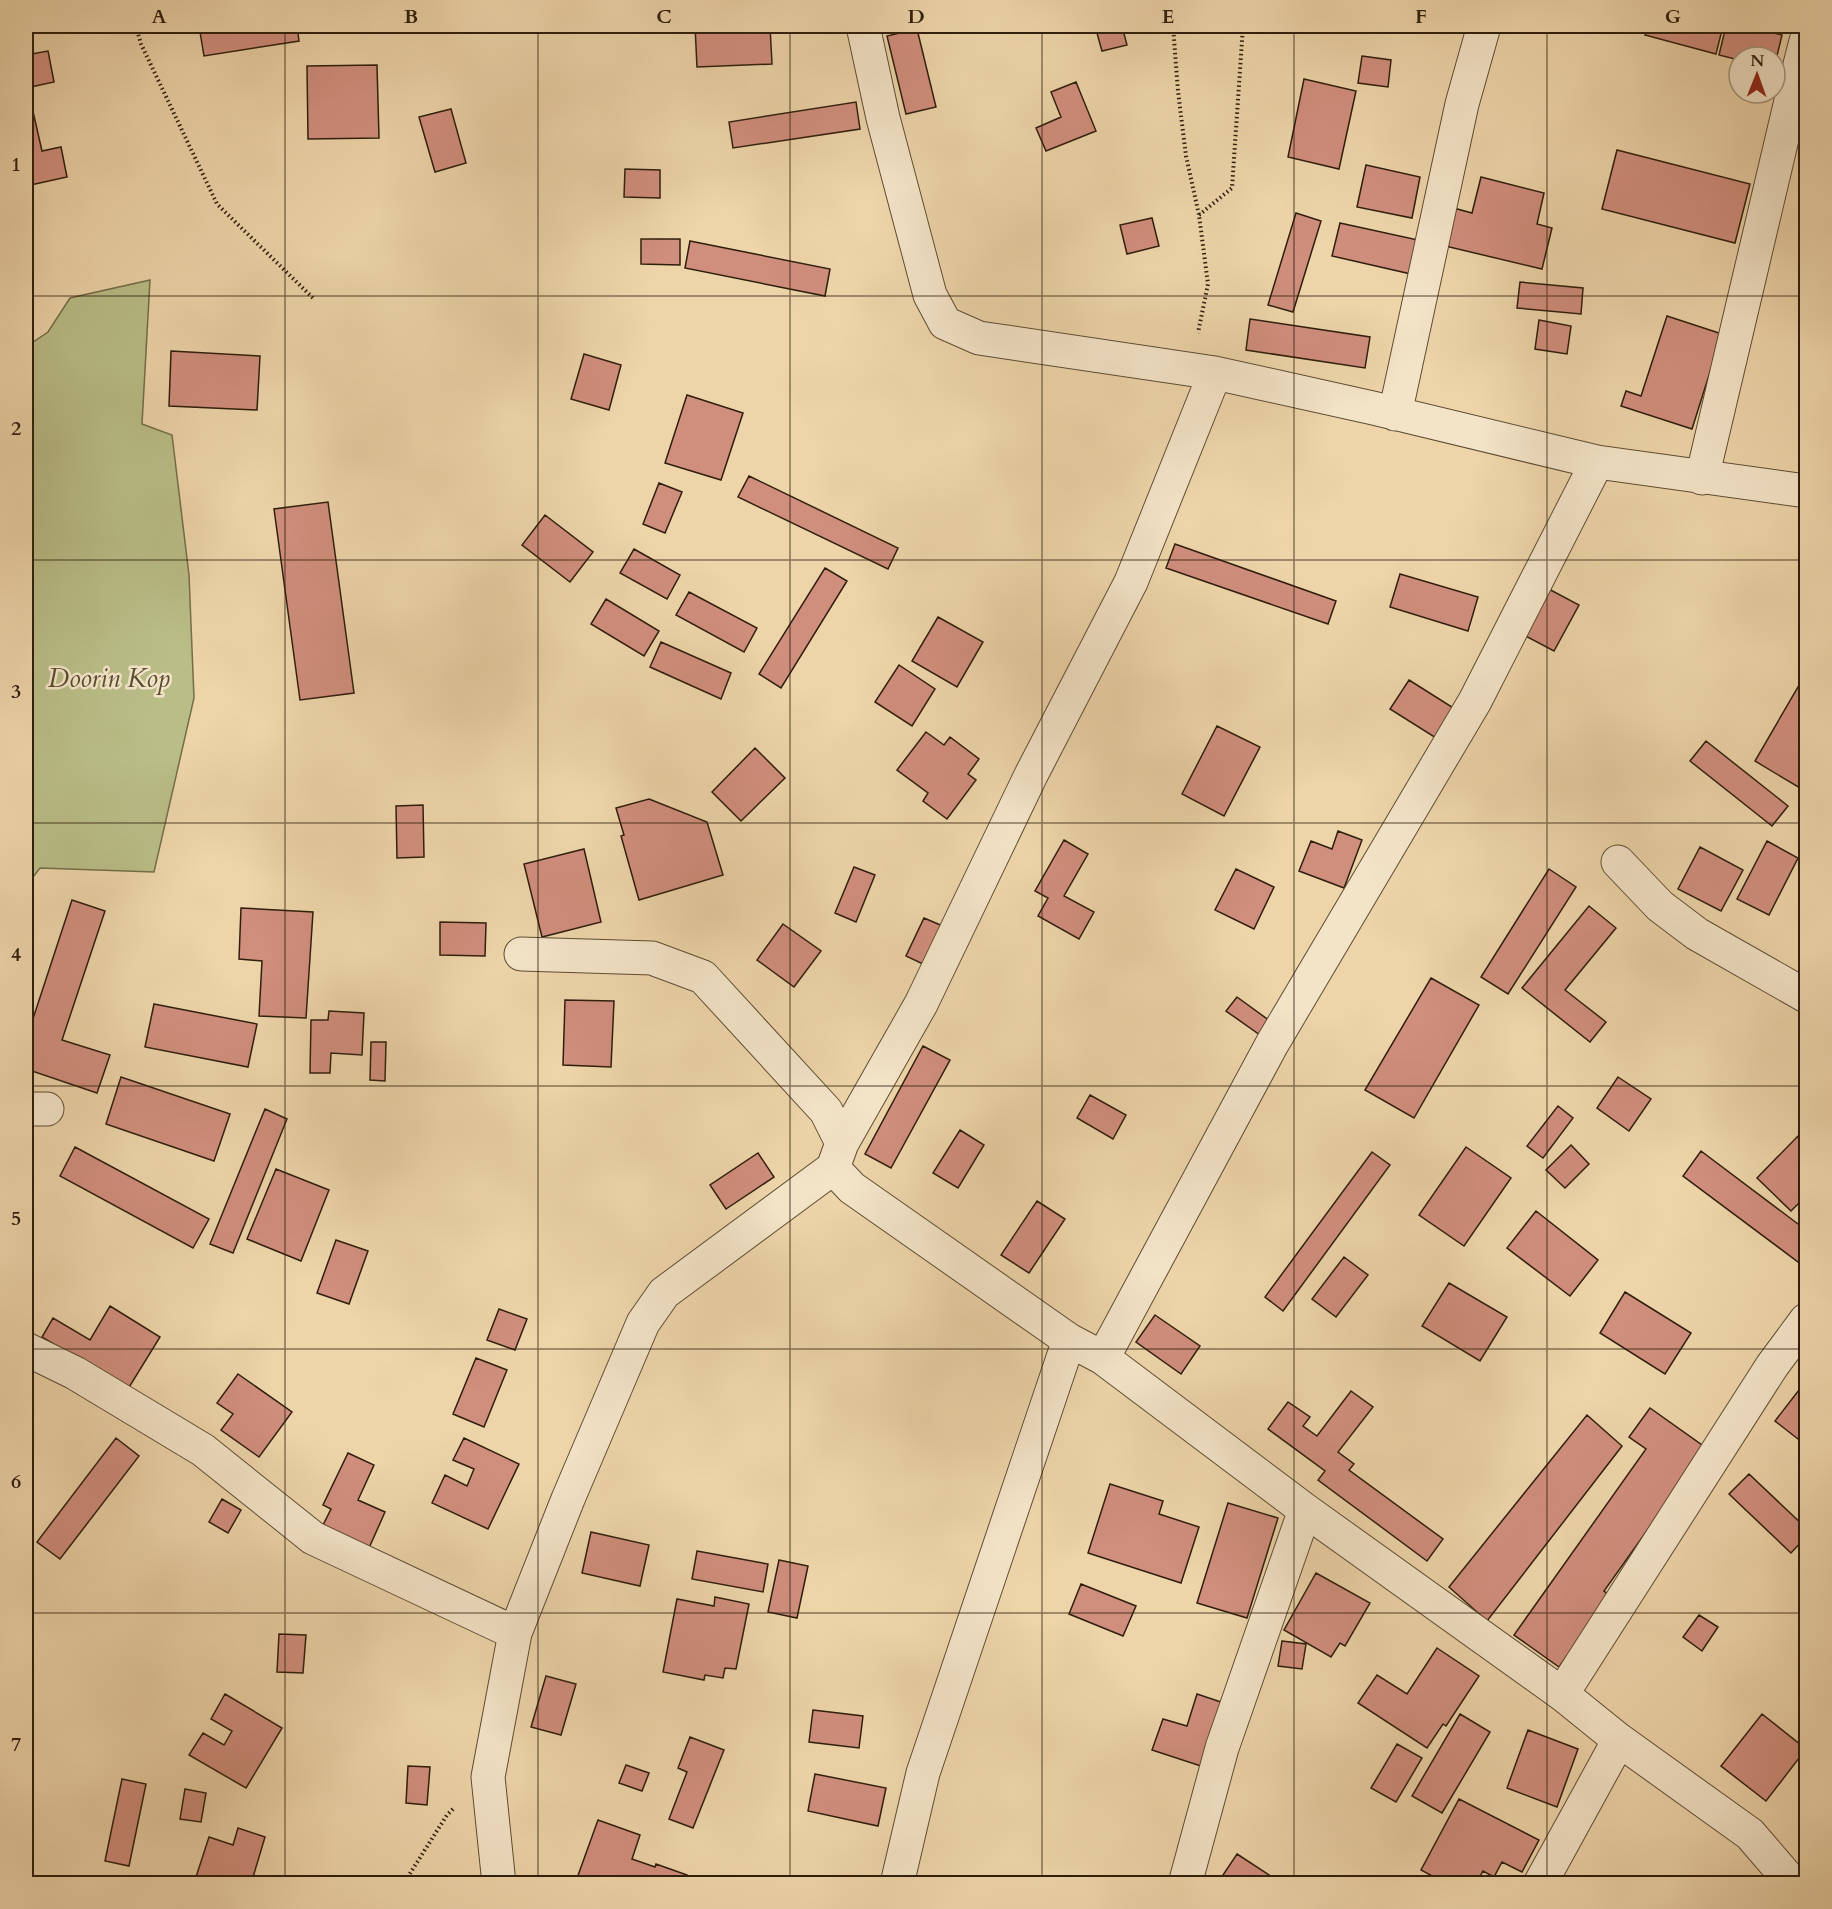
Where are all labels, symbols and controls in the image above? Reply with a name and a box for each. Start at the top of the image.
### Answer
text: A [151,3,167,30]
text: B [404,3,418,30]
text: C [656,3,672,30]
text: D [907,3,925,30]
text: E [1162,3,1174,30]
text: F [1415,3,1427,30]
text: G [1665,3,1681,30]
north arrow [1727,45,1787,105]
text: N [1750,50,1764,72]
text: 1 [11,151,21,178]
text: 2 [11,415,21,442]
park label: Doorin Kop [48,661,170,696]
text: 3 [11,678,21,705]
text: 4 [11,941,21,968]
text: 5 [11,1205,21,1232]
text: 6 [11,1468,21,1495]
text: 7 [11,1731,21,1758]

